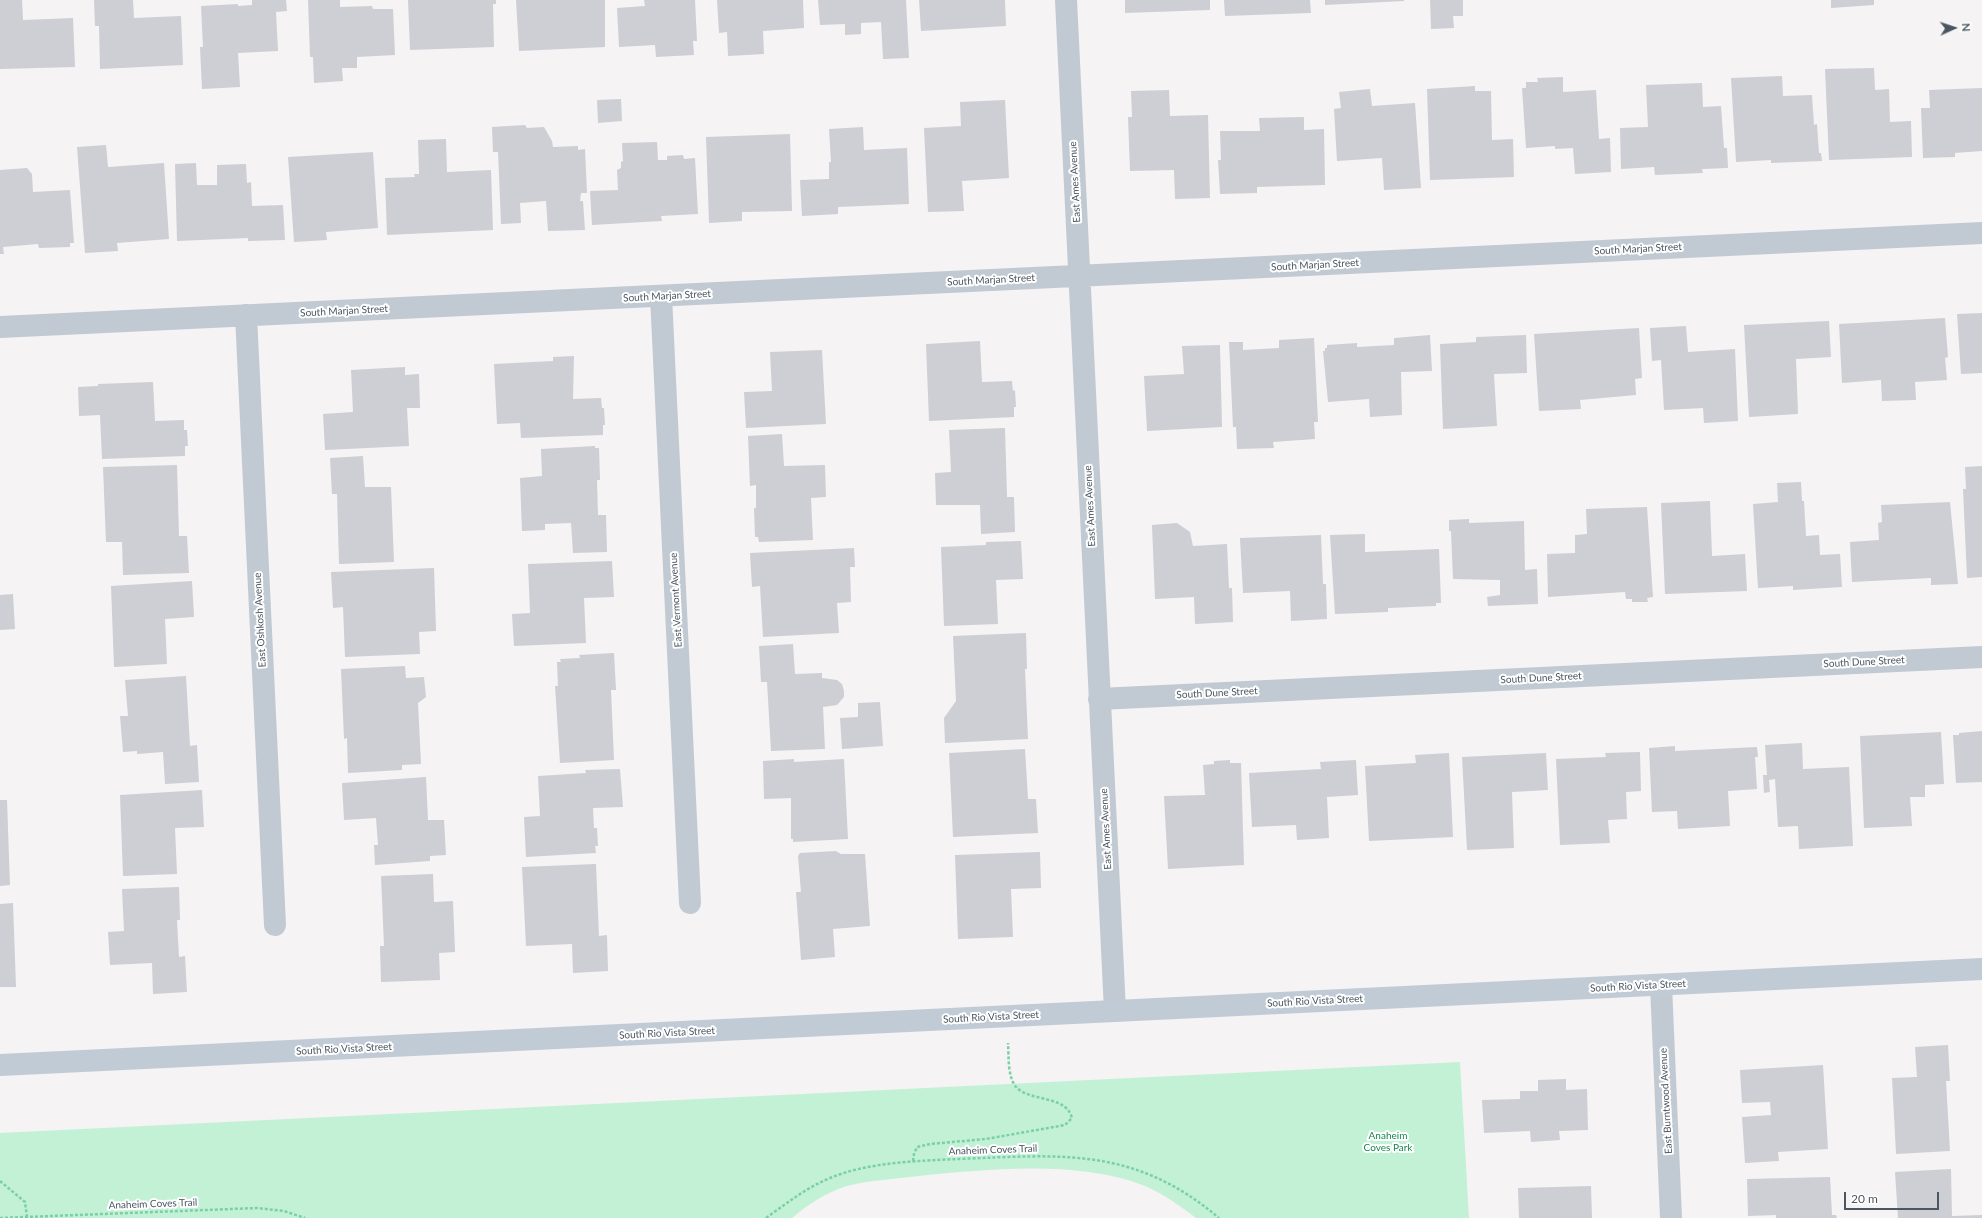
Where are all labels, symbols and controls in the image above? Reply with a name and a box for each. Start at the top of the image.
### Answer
north arrow [1934,8,1974,48]
text: N [1960,23,1973,32]
street label: East Ames Avenue [1067,141,1083,223]
street label: South Marjan Street [1594,241,1682,257]
street label: South Marjan Street [1271,257,1359,273]
street label: South Marjan Street [947,272,1035,288]
street label: South Marjan Street [623,288,711,304]
street label: South Marjan Street [300,303,388,319]
street label: East Ames Avenue [1082,465,1098,547]
street label: East Vermont Avenue [668,552,684,648]
street label: East Oshkosh Avenue [252,572,268,668]
street label: South Dune Street [1823,654,1905,670]
street label: South Dune Street [1500,670,1582,686]
street label: South Dune Street [1176,685,1258,701]
street label: East Ames Avenue [1098,788,1114,870]
street label: South Rio Vista Street [1590,977,1686,995]
street label: South Rio Vista Street [1267,992,1363,1010]
street label: South Rio Vista Street [943,1008,1039,1026]
street label: South Rio Vista Street [619,1024,715,1042]
street label: South Rio Vista Street [296,1040,392,1058]
street label: East Burntwood Avenue [1657,1048,1675,1154]
park label: Anaheim Coves Park [1364,1130,1412,1154]
street label: Anaheim Coves Trail [948,1142,1038,1158]
scale bar [1846,1184,1941,1210]
text: 20 m [1851,1191,1878,1206]
street label: Anaheim Coves Trail [108,1196,198,1212]

